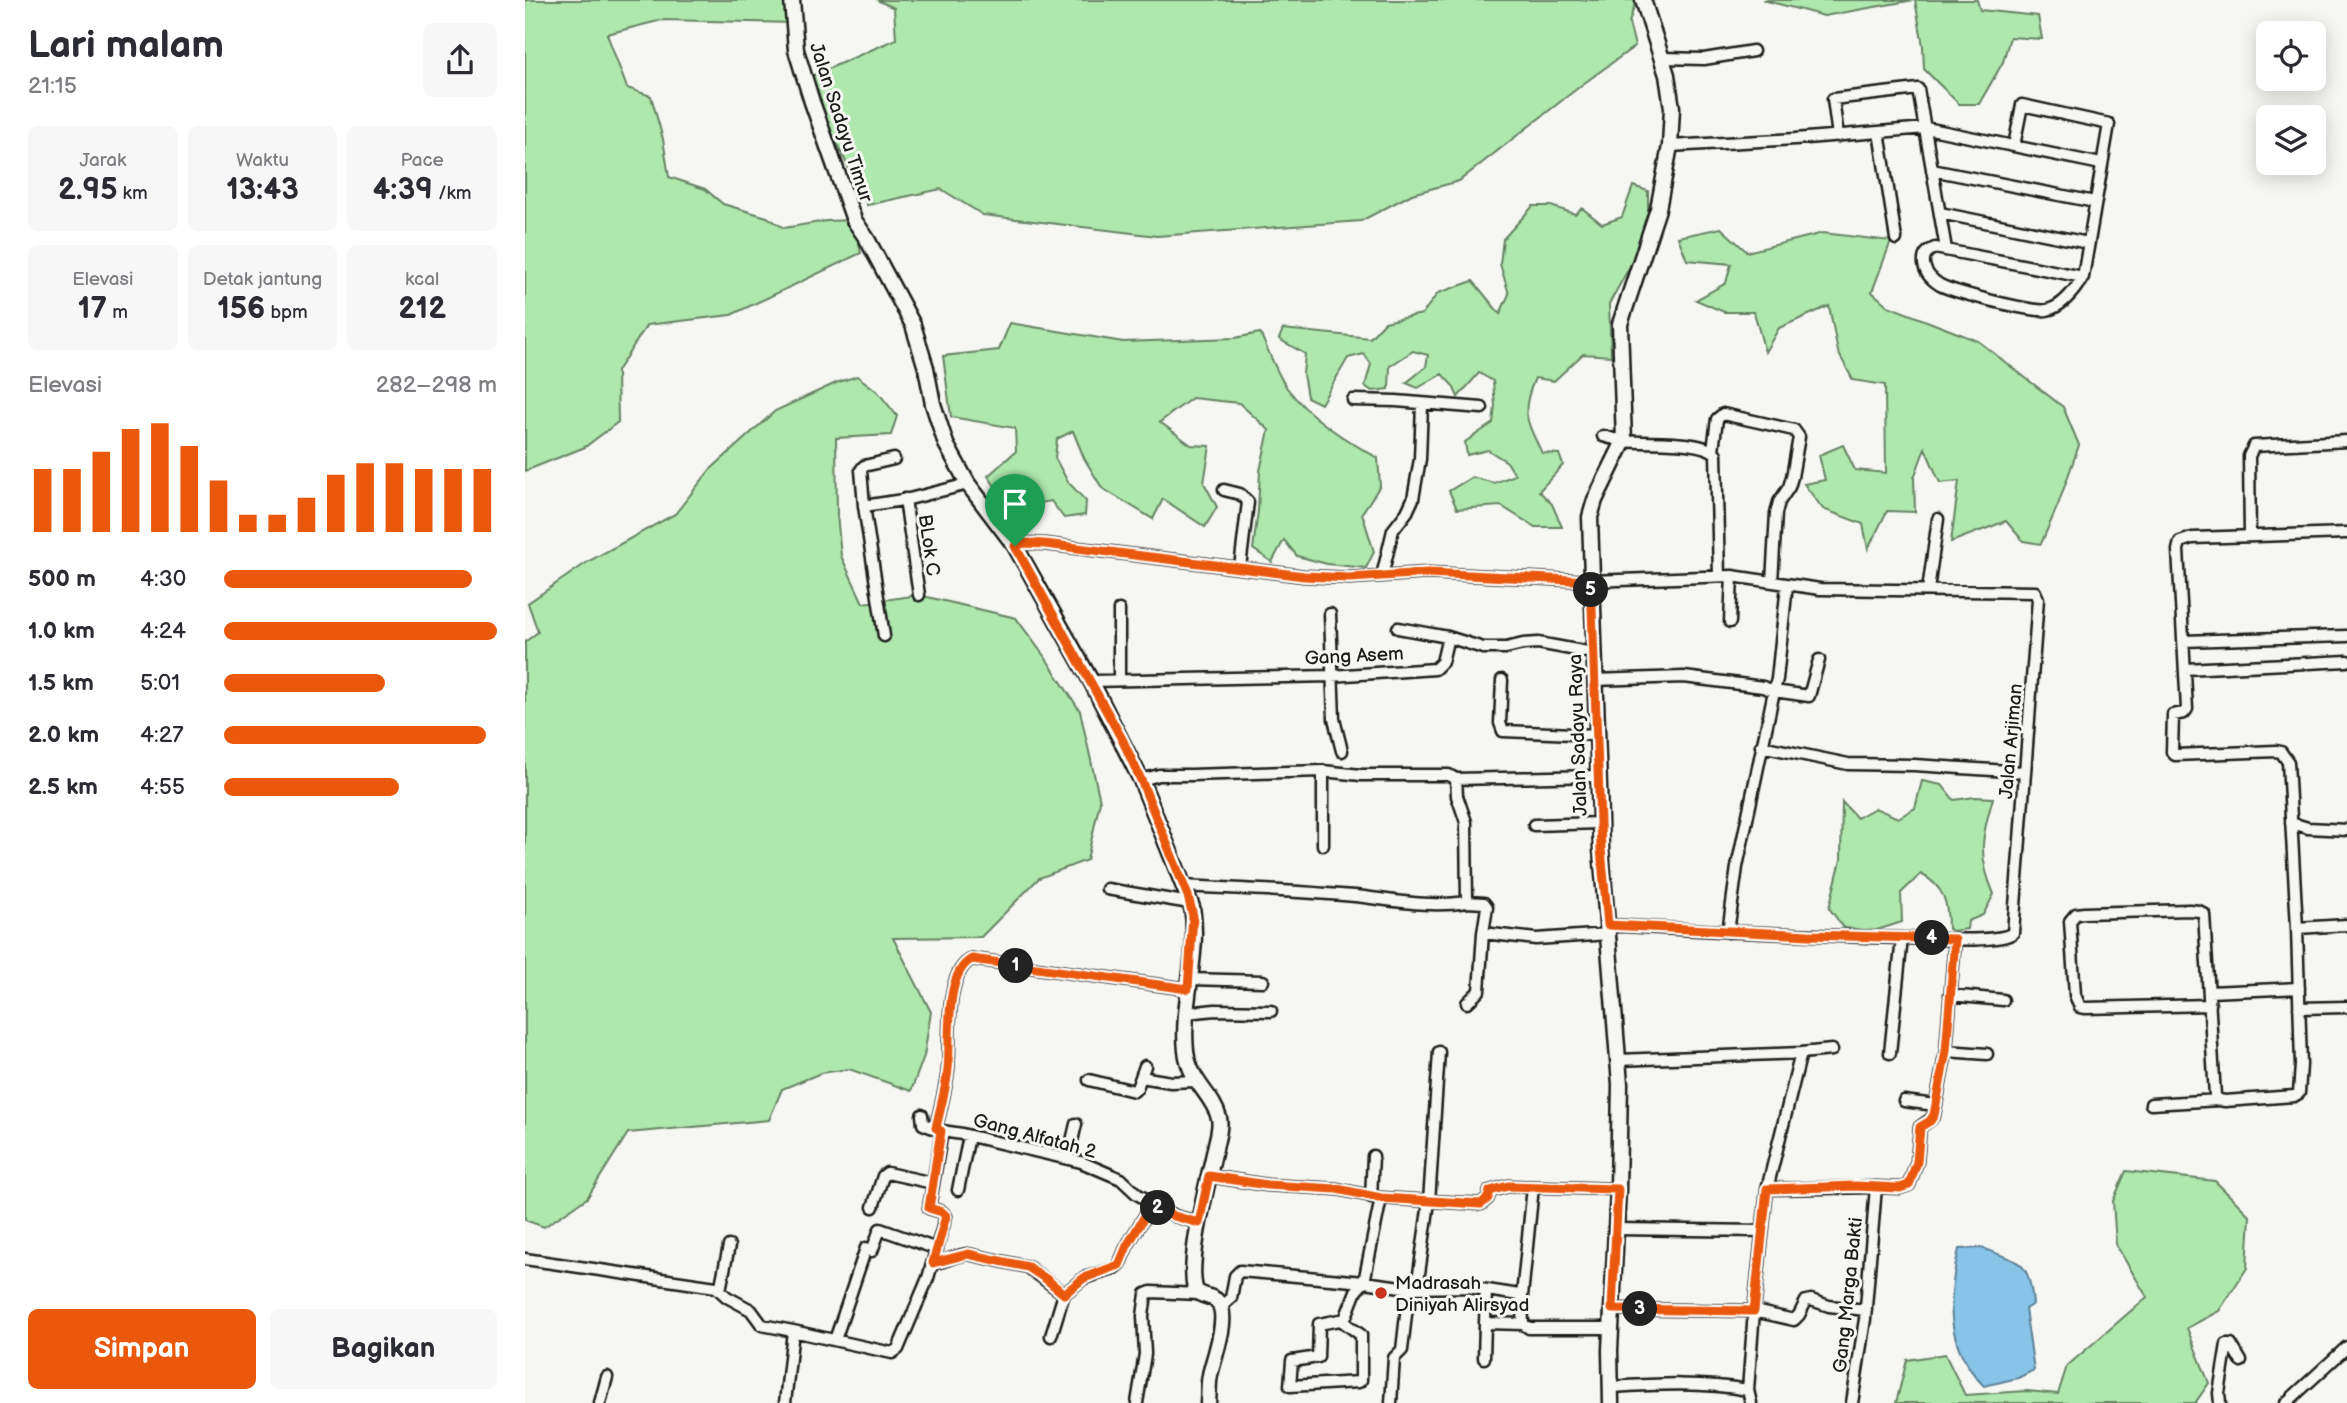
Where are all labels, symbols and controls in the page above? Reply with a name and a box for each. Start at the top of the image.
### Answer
map controls [2256,21,2326,175]
button: locate [2256,21,2326,91]
text: Lari malam [28,23,224,68]
button: share [423,23,497,97]
street label: Jalan Sadayu Timur [804,40,878,206]
text: 21:15 [28,72,77,100]
button: layers [2256,105,2326,175]
text: Jarak [79,149,126,172]
text: Waktu [236,149,289,172]
text: Pace [401,149,444,172]
text: 2.95 [58,172,117,208]
text: 13:43 [226,172,299,208]
text: 4:39 [373,172,433,208]
text: km [117,182,148,205]
text: /km [433,182,472,205]
text: Elevasi [72,268,133,291]
text: Detak jantung [203,268,322,291]
text: kcal [405,268,439,291]
text: 17 [78,291,107,327]
text: 156 [217,291,265,327]
text: 212 [398,291,446,327]
text: m [107,301,128,324]
text: bpm [265,301,308,324]
text: Elevasi [28,371,102,399]
text: 282–298 m [376,371,497,399]
pin [985,474,1045,546]
icon: arrive [996,485,1034,523]
street label: BLok C [913,513,944,578]
text: 500 m [28,565,96,593]
text: 4:30 [140,565,186,593]
pin: 5 [1573,572,1609,608]
text: 5 [1585,578,1596,601]
text: 1.0 km [28,617,95,645]
text: 4:24 [140,617,186,645]
street label: Gang Asem [1304,642,1404,671]
street label: Jalan Sadayu Raya [1564,654,1593,816]
text: 1.5 km [28,669,94,697]
text: 5:01 [140,669,180,697]
street label: Jalan Arjiman [1995,683,2028,800]
text: 2.0 km [28,721,99,749]
text: 4:27 [140,721,184,749]
text: 2.5 km [28,773,98,801]
text: 4:55 [140,773,185,801]
pin: 4 [1915,920,1949,956]
text: 4 [1926,926,1937,949]
pin: 1 [999,948,1033,984]
text: 1 [1012,954,1020,977]
street label: Gang Alfatah 2 [971,1109,1099,1164]
pin: 2 [1141,1190,1175,1226]
text: 2 [1152,1196,1163,1219]
street label: Gang Marga Bakti [1829,1216,1868,1374]
place label: Madrasah Diniyah Alirsyad [1395,1272,1529,1317]
marker: Madrasah Diniyah Alirsyad [1373,1285,1389,1301]
pin: 3 [1623,1292,1657,1326]
text: 3 [1634,1297,1645,1320]
button: Simpan [28,1309,256,1389]
button: Bagikan [270,1309,497,1389]

